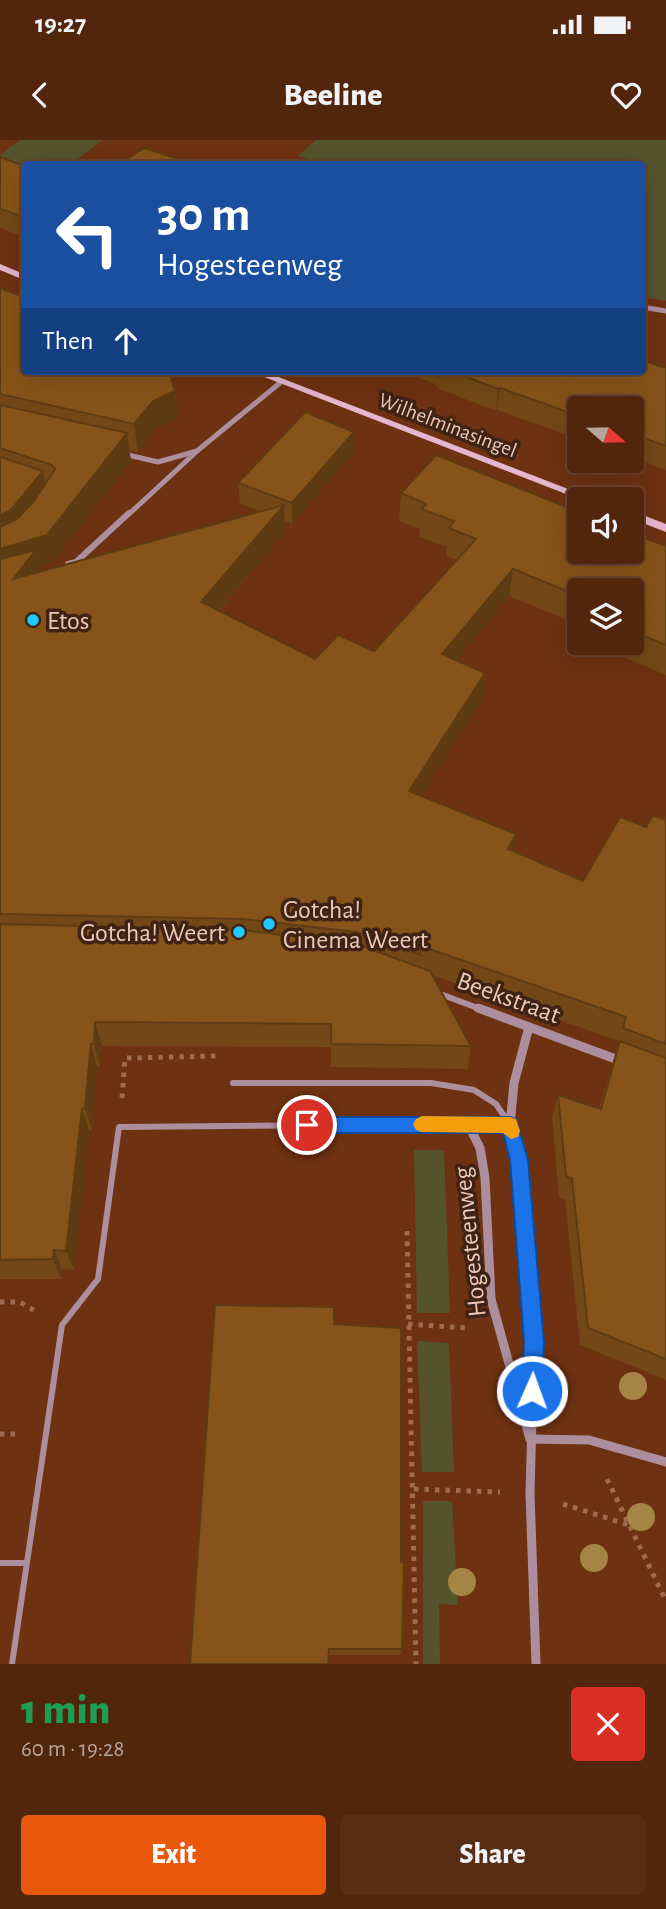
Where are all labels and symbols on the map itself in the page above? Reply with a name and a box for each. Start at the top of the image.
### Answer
street label: Wilhelminasingel [376,390,520,461]
north arrow [567,396,644,472]
place label: Etos [47,608,89,634]
marker: Etos [25,612,41,628]
place label: Gotcha! Cinema Weert [283,897,428,953]
marker: Gotcha! Cinema Weert [261,916,277,932]
place label: Gotcha! Weert [80,920,225,946]
marker: Gotcha! Weert [231,924,247,940]
street label: Beekstraat [454,967,564,1029]
pin [277,1095,337,1155]
street label: Hogesteenweg [449,1165,491,1318]
position arrow [495,1354,569,1428]

